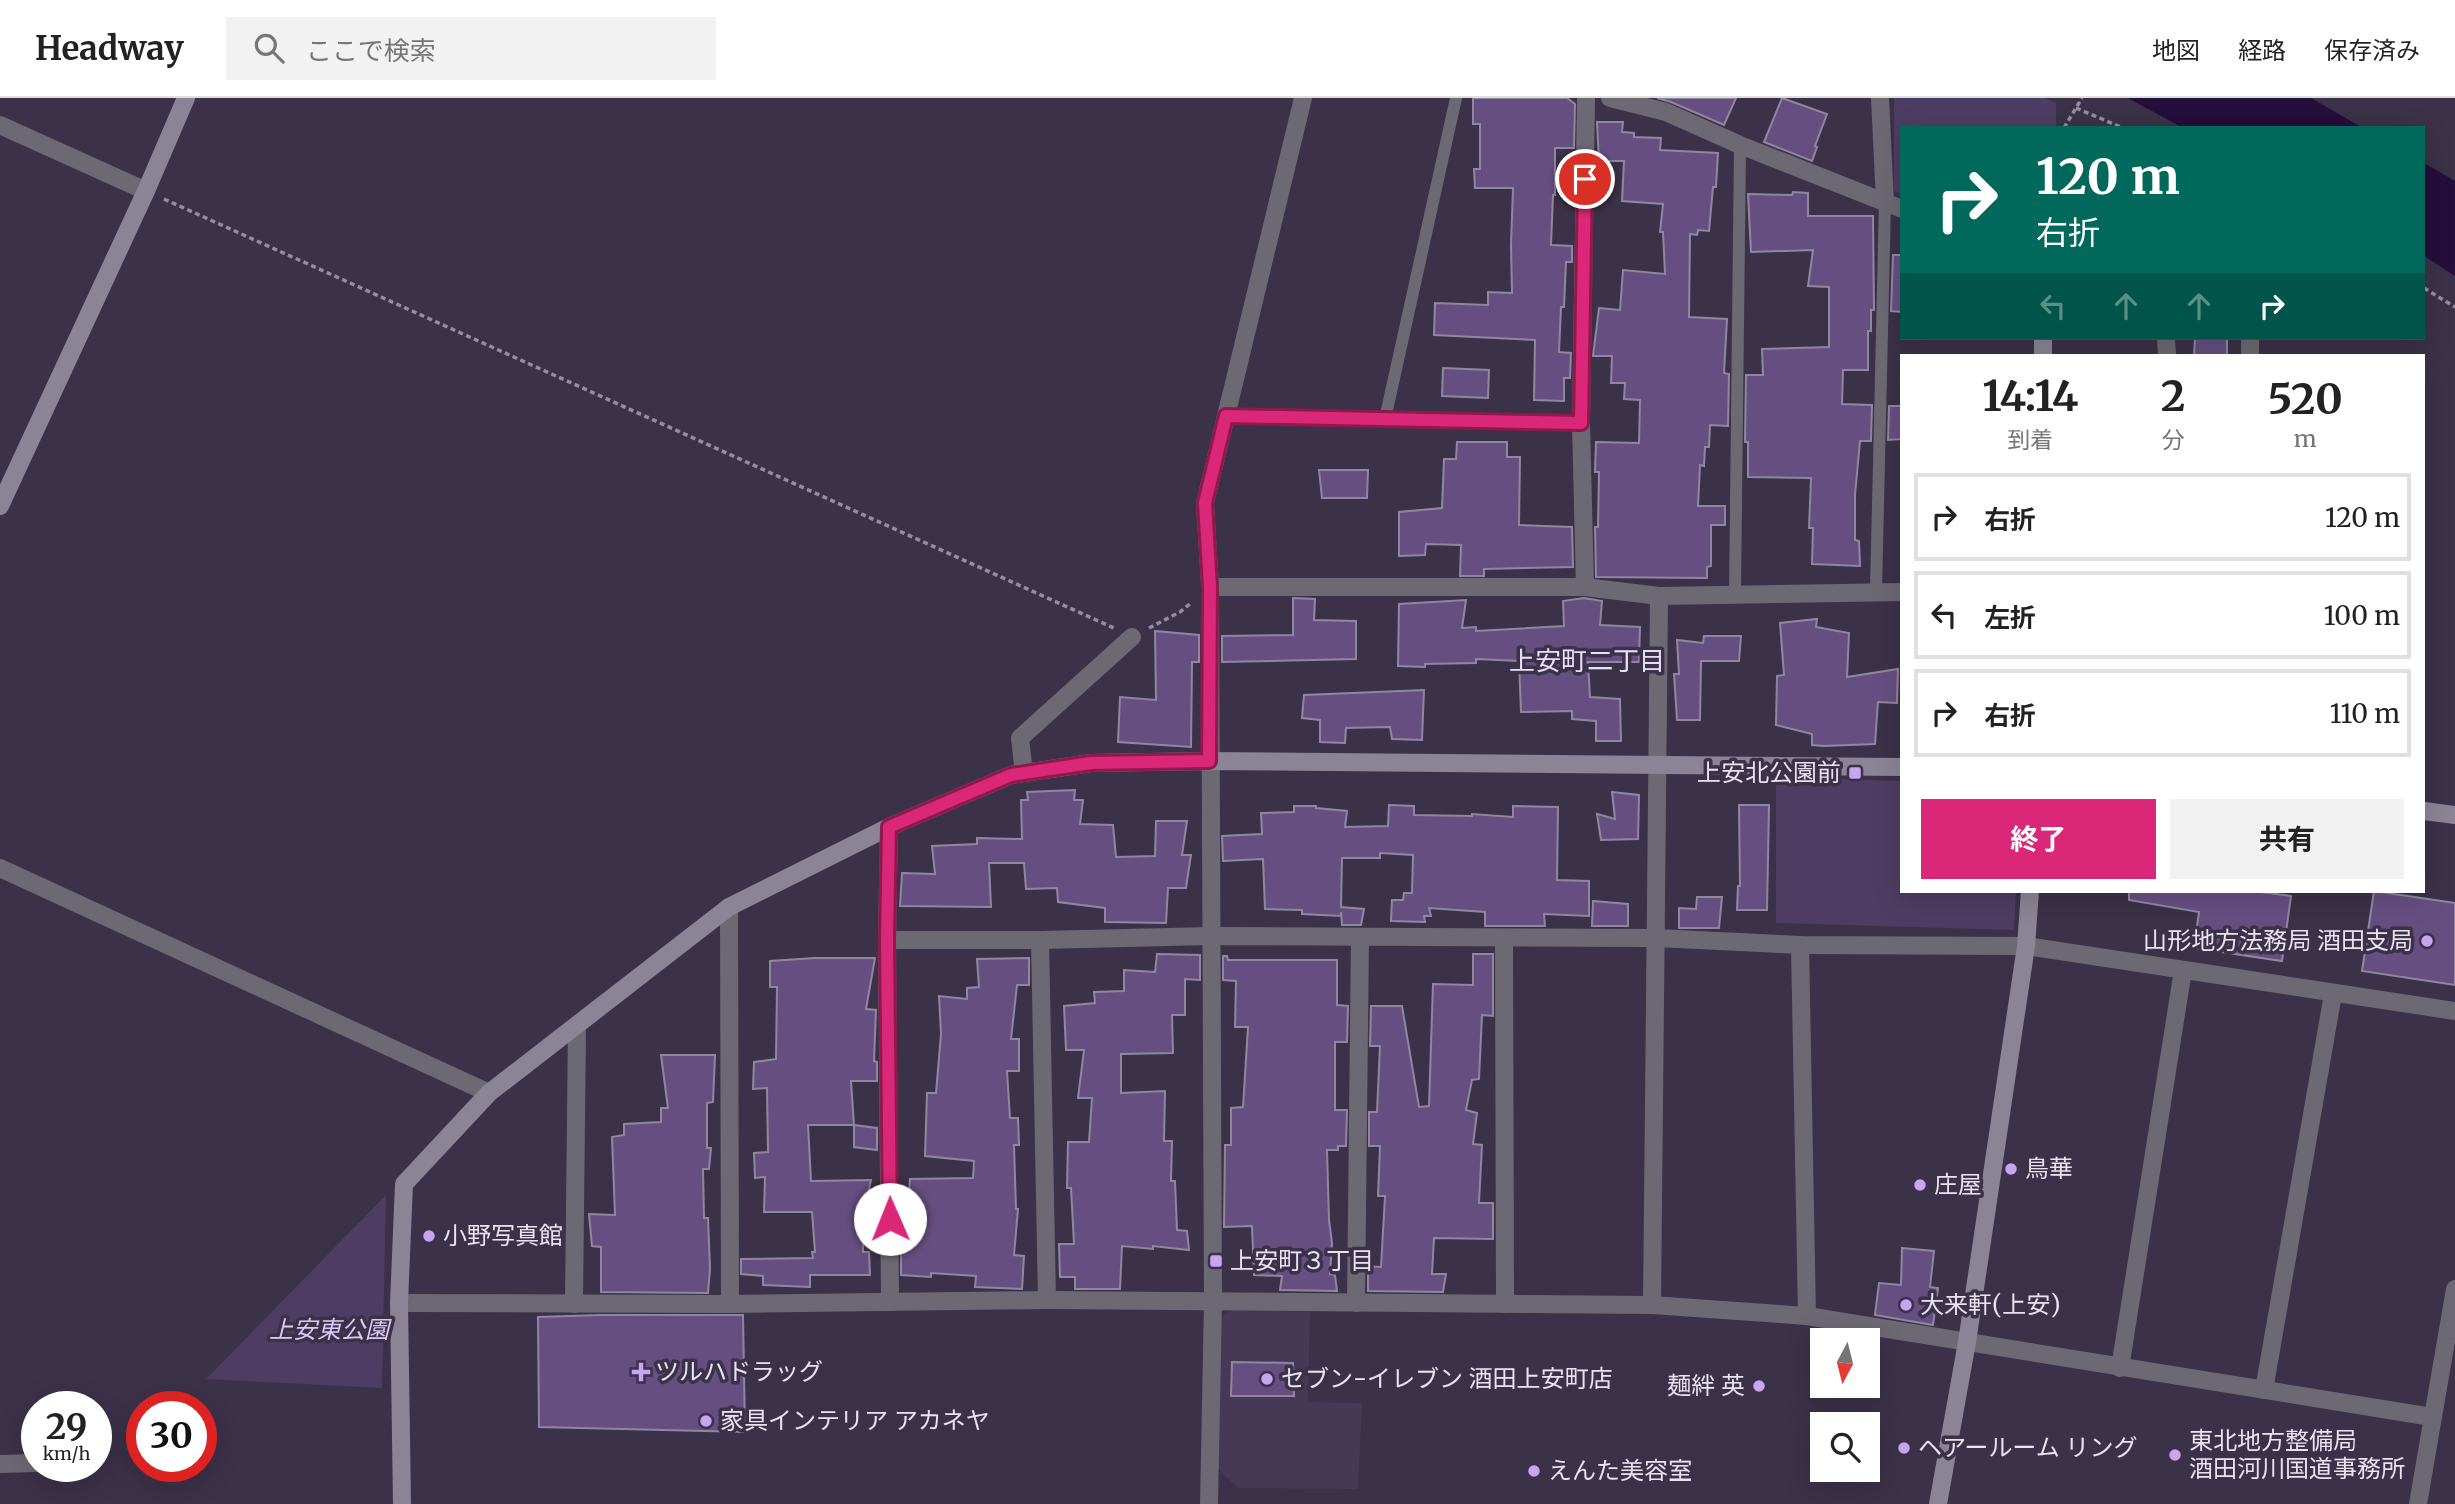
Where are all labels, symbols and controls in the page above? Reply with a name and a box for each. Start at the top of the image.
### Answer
search box [226,17,716,80]
text: Headway [35,28,184,69]
icon: search [250,29,288,67]
text: ここで検索 [306,34,436,67]
text: 地図 [2152,35,2200,66]
text: 経路 [2238,35,2286,66]
text: 保存済み [2324,35,2420,66]
text: 120 m [2036,146,2180,207]
pin [1555,149,1615,209]
icon: right [1921,154,2012,245]
icon: arrive [1566,160,1604,198]
text: 右折 [2036,213,2100,253]
icon: left [2034,287,2072,325]
icon: ahead [2107,287,2145,325]
icon: ahead [2180,287,2218,325]
icon: right [2253,287,2291,325]
text: 14:14 [1982,370,2078,422]
text: 2 [2161,370,2185,422]
text: 520 [2268,373,2343,425]
text: m [2294,424,2317,453]
text: 到着 [2007,425,2053,454]
text: 分 [2162,425,2185,454]
icon: right [1925,498,1963,536]
text: 120 m [2325,501,2400,534]
text: 右折 [1984,503,2036,536]
icon: left [1925,596,1963,634]
text: 100 m [2324,599,2400,632]
text: 左折 [1984,601,2036,634]
district label: 上安町二丁目 [1509,644,1665,677]
icon: right [1925,694,1963,732]
text: 110 m [2330,697,2400,730]
text: 右折 [1984,699,2036,732]
place label: 上安北公園前 [1697,757,1841,788]
marker: 上安北公園前 [1847,765,1863,781]
button: 終了 [1921,799,2156,879]
button: 共有 [2170,799,2404,879]
place label: 山形地方法務局 酒田支局 [2143,925,2413,956]
marker: 山形地方法務局 酒田支局 [2419,933,2435,949]
place label: 鳥華 [2025,1153,2073,1184]
marker: 鳥華 [2003,1161,2019,1177]
place label: 庄屋 [1934,1169,1982,1200]
marker: 庄屋 [1912,1177,1928,1193]
position arrow [853,1182,927,1256]
place label: 小野写真館 [443,1220,563,1251]
marker: 小野写真館 [421,1228,437,1244]
place label: 上安町３丁目 [1230,1245,1374,1276]
marker: 上安町３丁目 [1208,1253,1224,1269]
place label: 大来軒(上安) [1920,1289,2061,1320]
marker: 大来軒(上安) [1898,1297,1914,1313]
park label: 上安東公園 [269,1314,392,1345]
north arrow [1810,1328,1880,1398]
map controls [1810,1328,1880,1482]
place label: ツルハドラッグ [655,1356,823,1387]
place label: セブン-イレブン 酒田上安町店 [1281,1363,1613,1394]
marker: ツルハドラッグ [633,1364,649,1380]
place label: 麺絆 英 [1667,1370,1745,1401]
marker: セブン-イレブン 酒田上安町店 [1259,1371,1275,1387]
marker: 麺絆 英 [1751,1378,1767,1394]
speed limit sign: 30 [126,1391,217,1482]
text: 29 [46,1405,87,1449]
place label: 家具インテリア アカネヤ [720,1405,990,1436]
button: search [1810,1412,1880,1482]
marker: 家具インテリア アカネヤ [698,1413,714,1429]
place label: 東北地方整備局 酒田河川国道事務所 [2189,1425,2405,1484]
place label: ヘアールーム リング [1918,1432,2138,1463]
marker: ヘアールーム リング [1896,1440,1912,1456]
text: km/h [43,1442,90,1465]
marker: 東北地方整備局 酒田河川国道事務所 [2167,1447,2183,1463]
place label: えんた美容室 [1548,1455,1692,1486]
marker: えんた美容室 [1526,1463,1542,1479]

